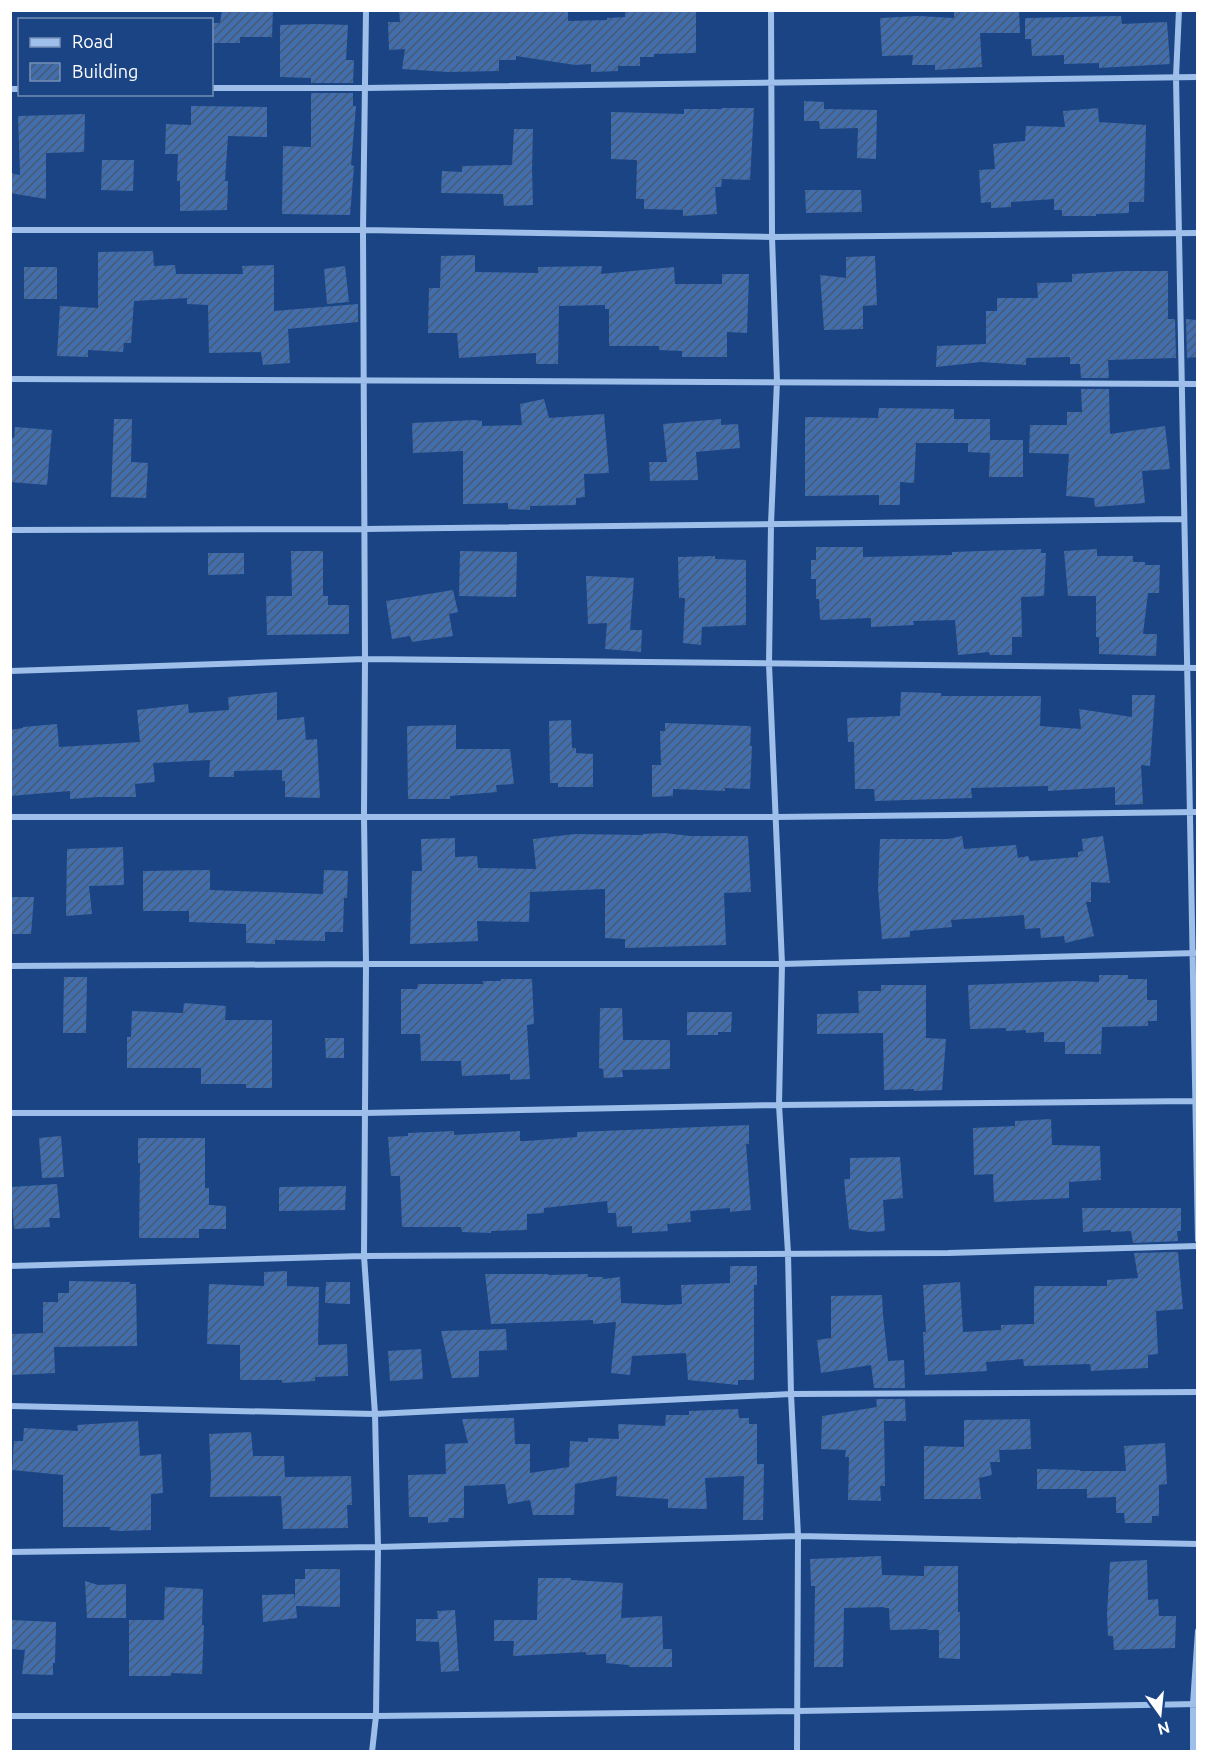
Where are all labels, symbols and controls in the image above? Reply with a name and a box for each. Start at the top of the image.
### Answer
legend [18,18,213,96]
text: Road [72,31,114,51]
text: Building [72,61,138,81]
north arrow [1130,1684,1190,1744]
text: N [1156,1718,1172,1739]

